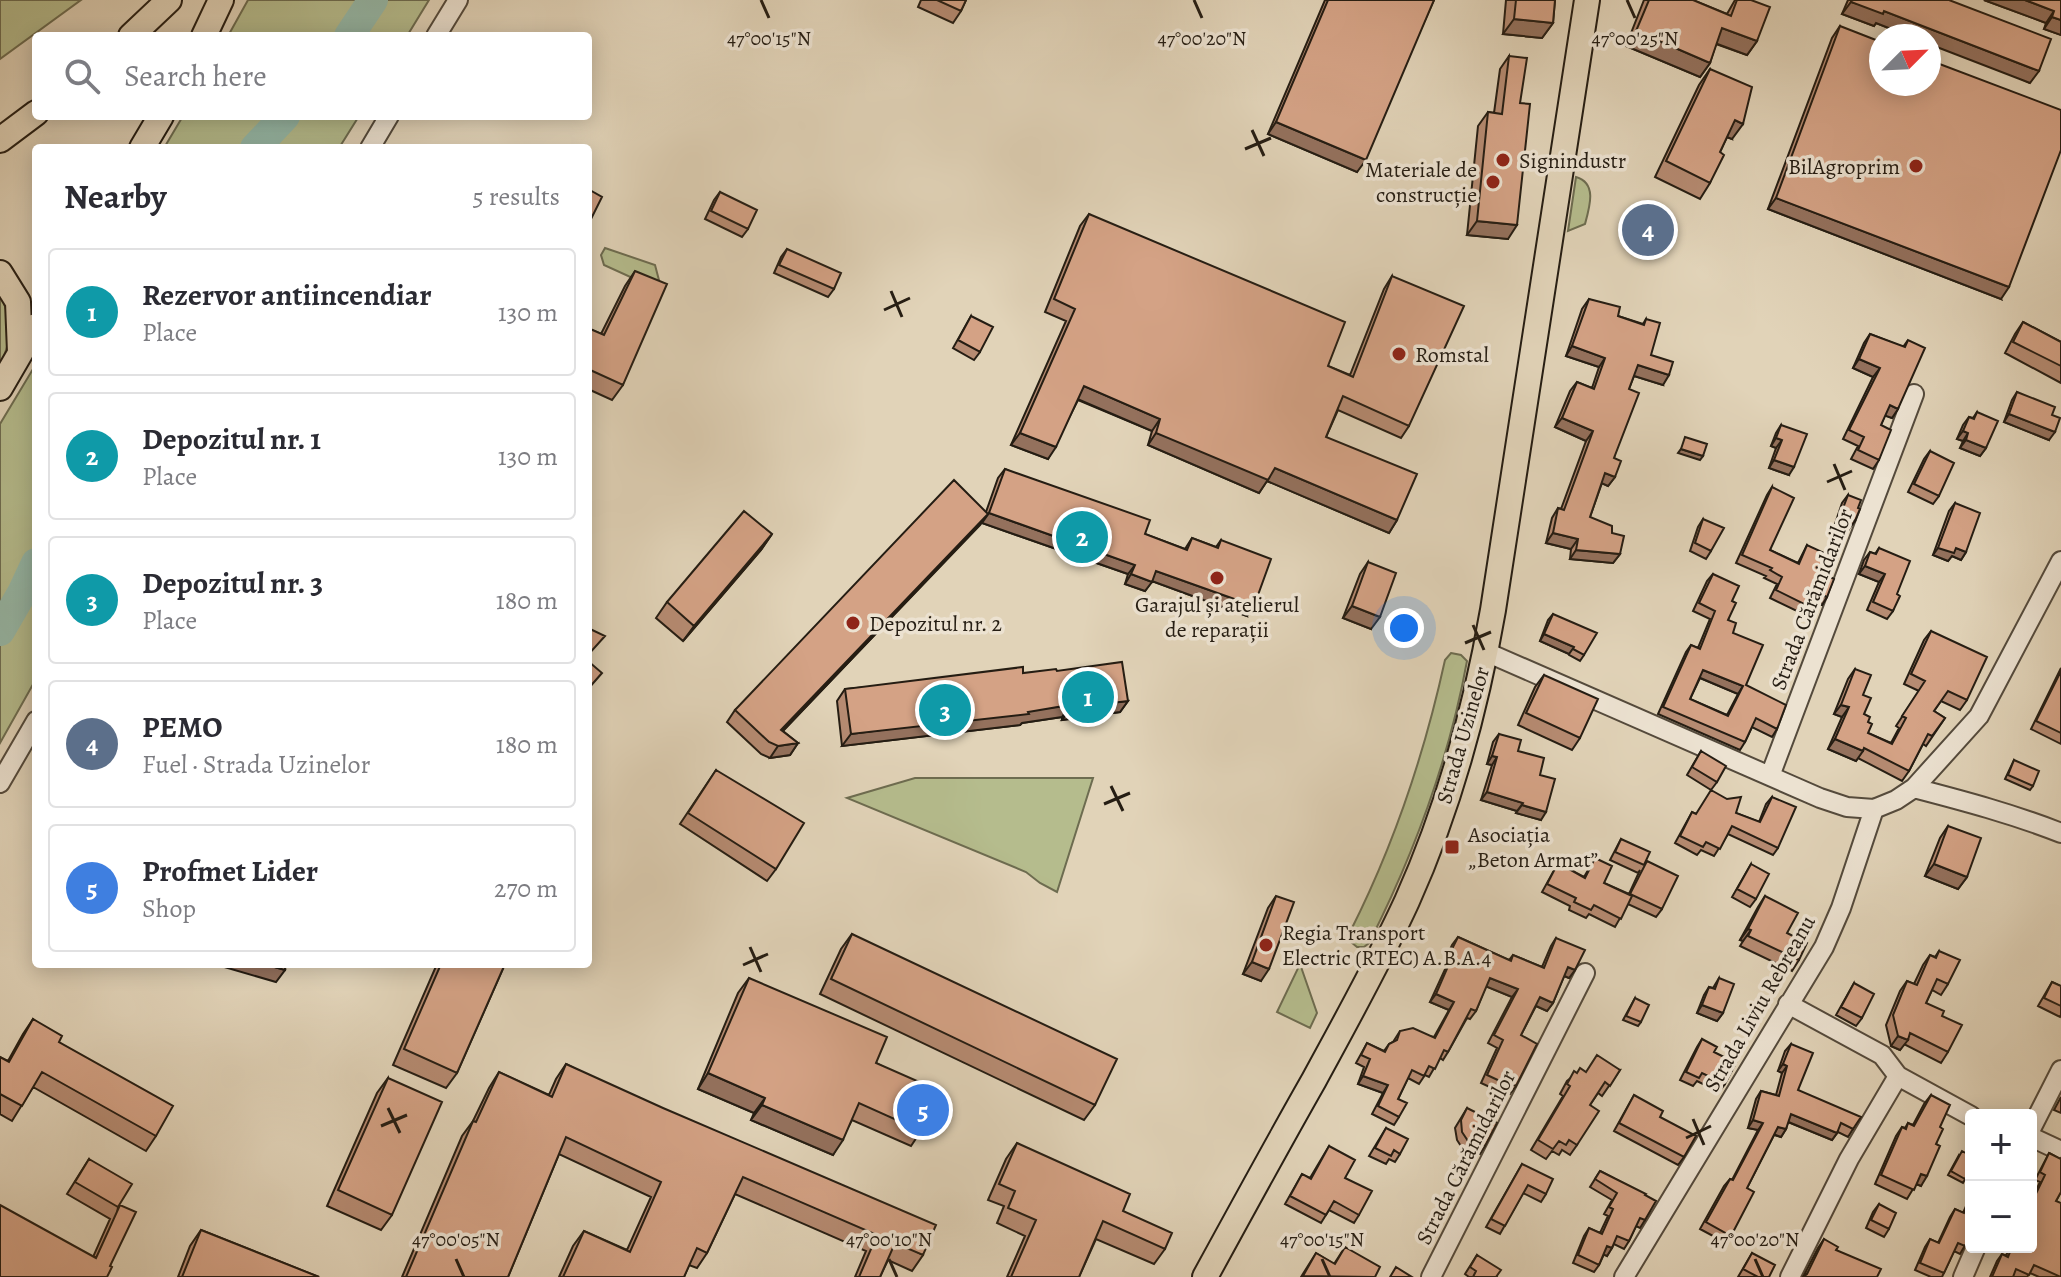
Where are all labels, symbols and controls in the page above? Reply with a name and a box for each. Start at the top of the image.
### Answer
north arrow [1869,24,1941,96]
text: 47°00'15"N [727,25,811,52]
text: 47°00'20"N [1158,25,1246,52]
text: 47°00'25"N [1592,25,1678,52]
search box [32,32,592,120]
icon: search [60,54,104,98]
text: Search here [124,56,267,96]
place label: Signindustr [1519,146,1626,176]
marker: Signindustr [1494,151,1512,169]
place label: BilAgroprim [1788,152,1900,182]
place label: Materiale de construcție [1365,155,1477,210]
marker: BilAgroprim [1907,157,1925,175]
text: Nearby [64,173,167,220]
marker: Materiale de construcție [1484,173,1502,191]
text: 5 results [472,179,560,214]
pin: 4 [1622,200,1674,260]
text: Rezervor antiincendiar [142,275,432,315]
text: 1 [87,295,97,330]
text: 130 m [498,295,558,330]
text: Place [142,315,197,350]
place label: Romstal [1415,340,1489,370]
marker: Romstal [1390,345,1408,363]
text: Depozitul nr. 1 [142,419,321,459]
text: 2 [86,439,98,474]
text: 130 m [498,439,558,474]
text: Place [142,459,197,494]
street label: Strada Cărămidarilor [1763,504,1860,694]
pin: 2 [1056,507,1108,567]
text: Depozitul nr. 3 [142,563,323,603]
marker: Garajul și atelierul de reparații [1208,569,1226,587]
text: 3 [86,583,98,618]
text: 180 m [496,583,558,618]
place label: Garajul și atelierul de reparații [1135,590,1299,645]
text: Place [142,603,197,638]
your location [1384,608,1424,648]
place label: Depozitul nr. 2 [869,609,1002,639]
marker: Depozitul nr. 2 [844,614,862,632]
street label: Strada Uzinelor [1429,663,1497,808]
pin: 1 [1062,667,1114,727]
pin: 3 [919,680,971,740]
text: PEMO [142,707,222,747]
text: 4 [86,727,98,762]
text: 180 m [496,727,558,762]
text: Fuel · Strada Uzinelor [142,747,370,782]
place label: Asociația „Beton Armat” [1467,820,1598,875]
marker: Asociația „Beton Armat” [1443,838,1461,856]
text: Profmet Lider [142,851,318,891]
text: 5 [86,871,98,906]
text: 270 m [494,871,558,906]
text: Shop [142,891,196,926]
street label: Strada Liviu Rebreanu [1697,910,1823,1097]
place label: Regia Transport Electric (RTEC) A.B.A.4 [1282,918,1491,973]
marker: Regia Transport Electric (RTEC) A.B.A.4 [1257,936,1275,954]
street label: Strada Cărămidarilor [1409,1065,1523,1250]
pin: 5 [897,1080,949,1140]
map controls [1965,1109,2037,1253]
button: + [1965,1109,2037,1181]
button: − [1965,1181,2037,1253]
text: 47°00'05"N [412,1226,500,1253]
text: 47°00'10"N [846,1226,932,1253]
text: 47°00'15"N [1280,1226,1364,1253]
text: 47°00'20"N [1711,1226,1799,1253]

